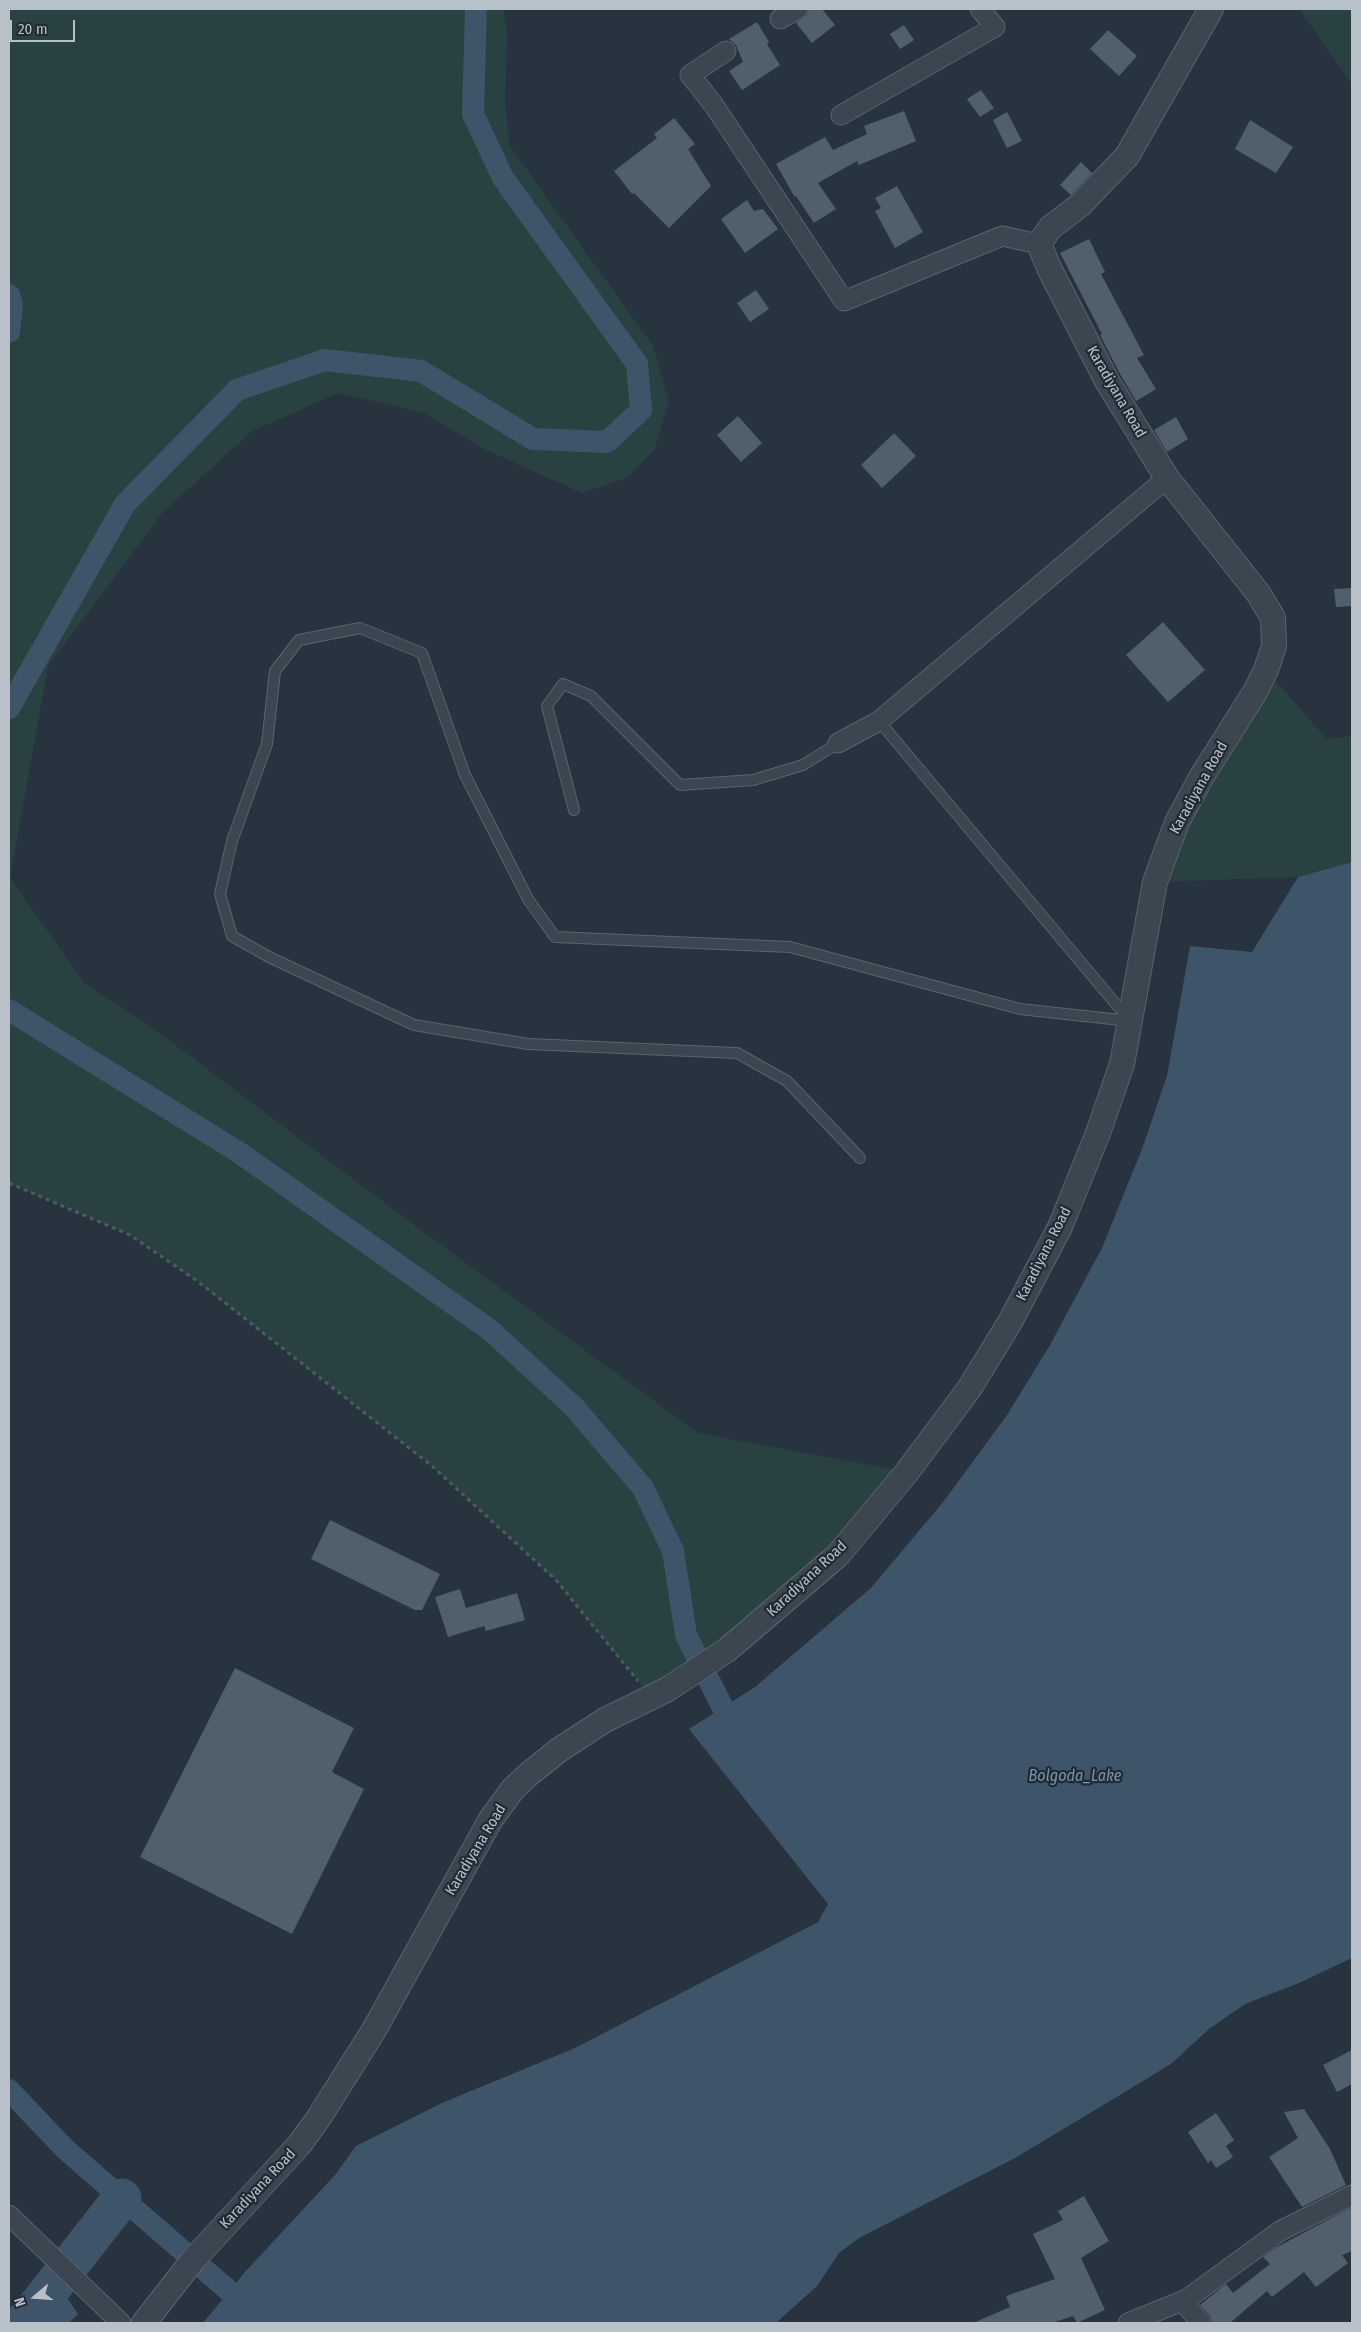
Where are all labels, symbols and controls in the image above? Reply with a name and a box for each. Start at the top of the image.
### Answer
scale bar [12,10,78,42]
text: 20 m [18,20,48,38]
street label: Karadiyana Road [1082,343,1150,441]
street label: Karadiyana Road [1166,739,1232,837]
street label: Karadiyana Road [1013,1204,1075,1304]
street label: Karadiyana Road [763,1537,851,1621]
water label: Bolgoda_Lake [1029,1767,1121,1787]
street label: Karadiyana Road [442,1801,510,1899]
street label: Karadiyana Road [216,2145,300,2233]
north arrow [10,2272,60,2322]
text: N [11,2295,30,2308]

